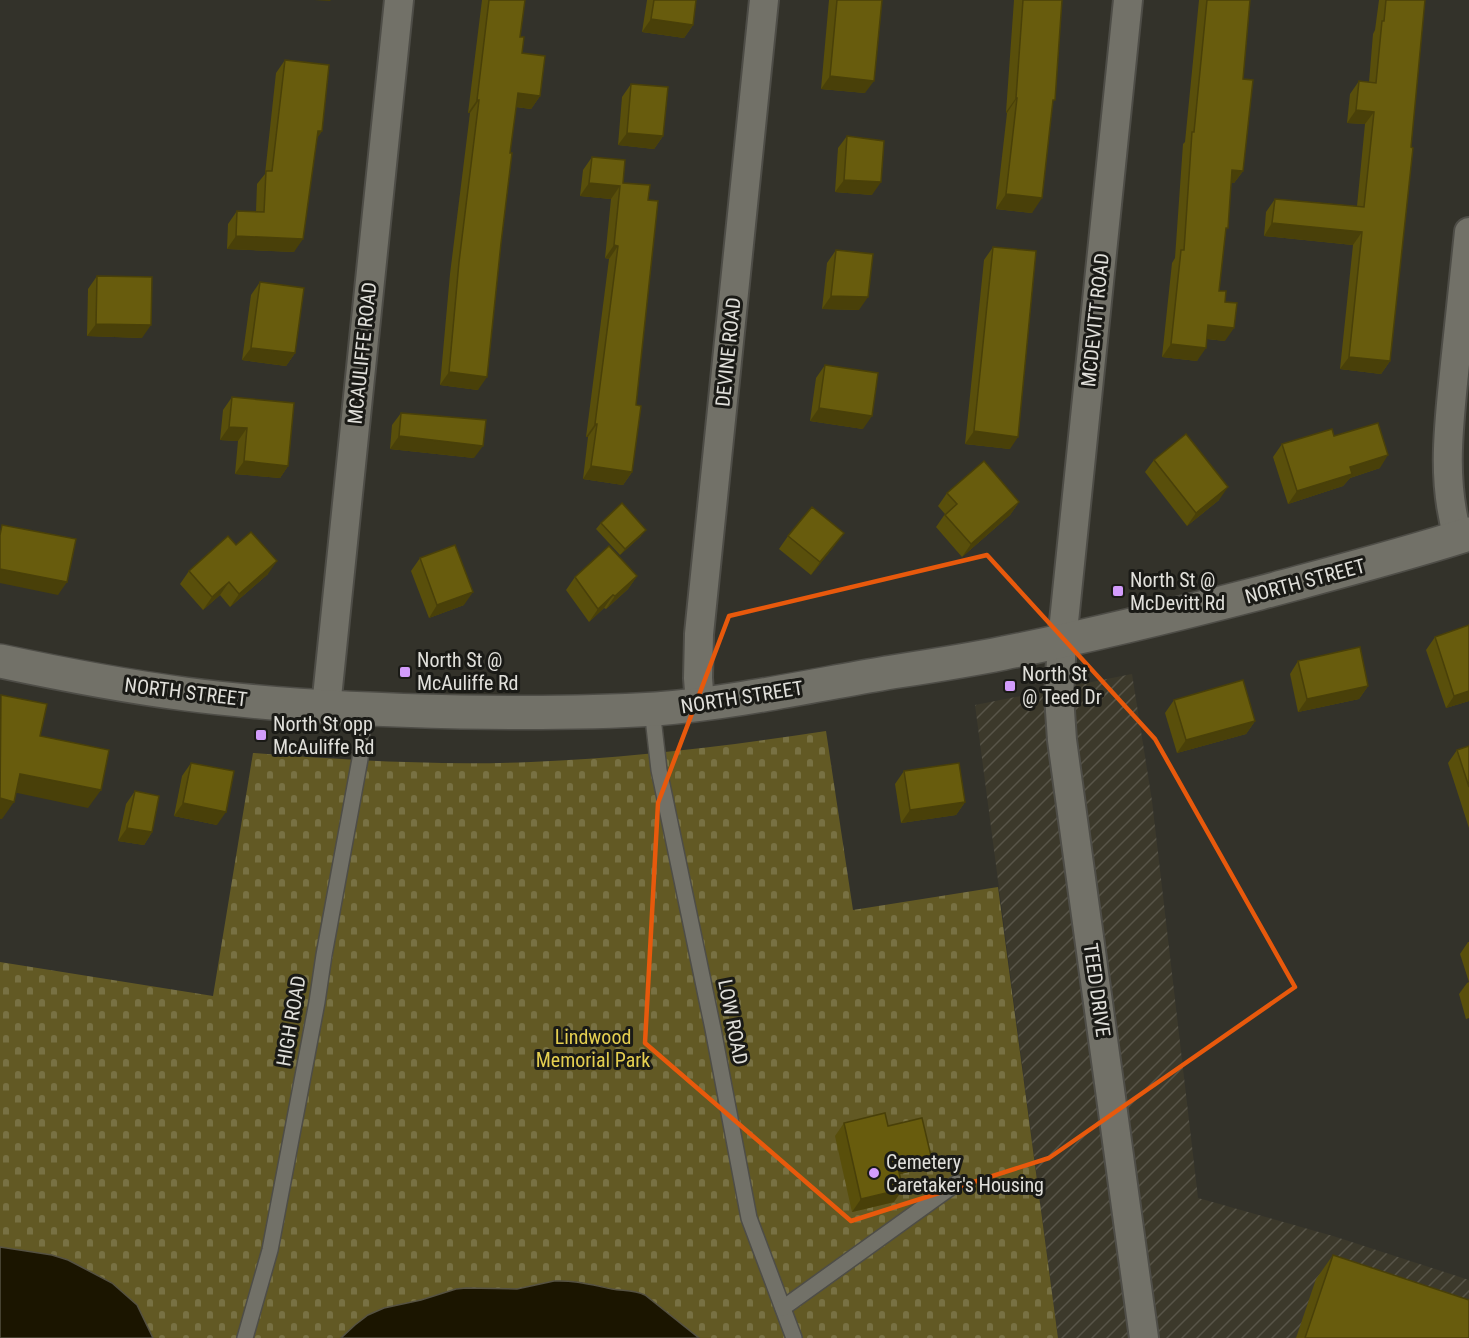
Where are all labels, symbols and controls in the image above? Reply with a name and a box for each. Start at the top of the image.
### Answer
street label: MCDEVITT ROAD [1076,252,1114,388]
street label: MCAULIFFE ROAD [343,281,381,425]
street label: DEVINE ROAD [710,296,746,408]
street label: NORTH STREET [1242,553,1368,609]
place label: North St @ McDevitt Rd [1130,568,1225,615]
marker: North St @ McDevitt Rd [1111,584,1125,598]
place label: North St @ McAuliffe Rd [417,648,519,695]
place label: North St @ Teed Dr [1022,662,1102,709]
marker: North St @ McAuliffe Rd [398,665,412,679]
street label: NORTH STREET [123,673,249,711]
street label: NORTH STREET [679,675,805,719]
marker: North St @ Teed Dr [1003,679,1017,693]
place label: North St opp McAuliffe Rd [273,712,375,759]
marker: North St opp McAuliffe Rd [254,728,268,742]
street label: TEED DRIVE [1079,942,1115,1039]
street label: HIGH ROAD [271,974,311,1068]
street label: LOW ROAD [713,977,753,1067]
park label: Lindwood Memorial Park [536,1025,650,1072]
place label: Cemetery Caretaker's Housing [886,1150,1044,1197]
marker: Cemetery Caretaker's Housing [867,1166,881,1180]

